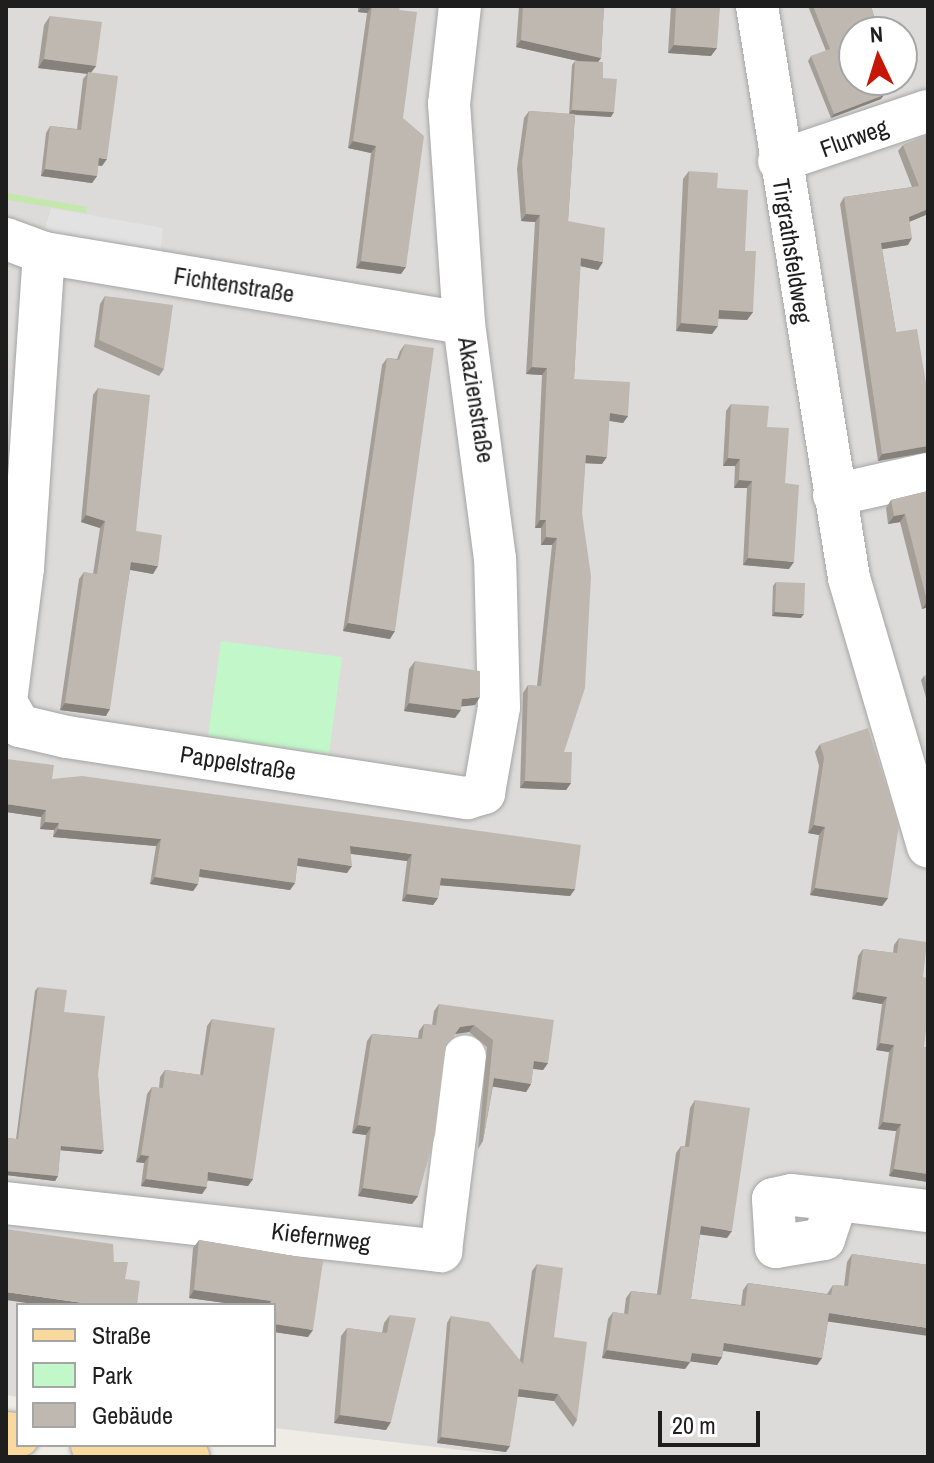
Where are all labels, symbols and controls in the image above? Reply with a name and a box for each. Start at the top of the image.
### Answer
north arrow [838,16,918,96]
text: N [869,19,884,49]
street label: Flurweg [816,113,892,163]
street label: Tirgrathsfeldweg [766,177,818,325]
street label: Fichtenstraße [172,261,296,309]
street label: Akazienstraße [452,335,500,465]
street label: Pappelstraße [178,740,298,786]
street label: Kiefernweg [270,1217,372,1257]
legend [16,1303,276,1447]
text: Straße [92,1319,151,1351]
text: Park [92,1359,132,1391]
scale bar [662,1395,764,1445]
text: Gebäude [92,1399,173,1431]
text: 20 m [672,1409,716,1441]

